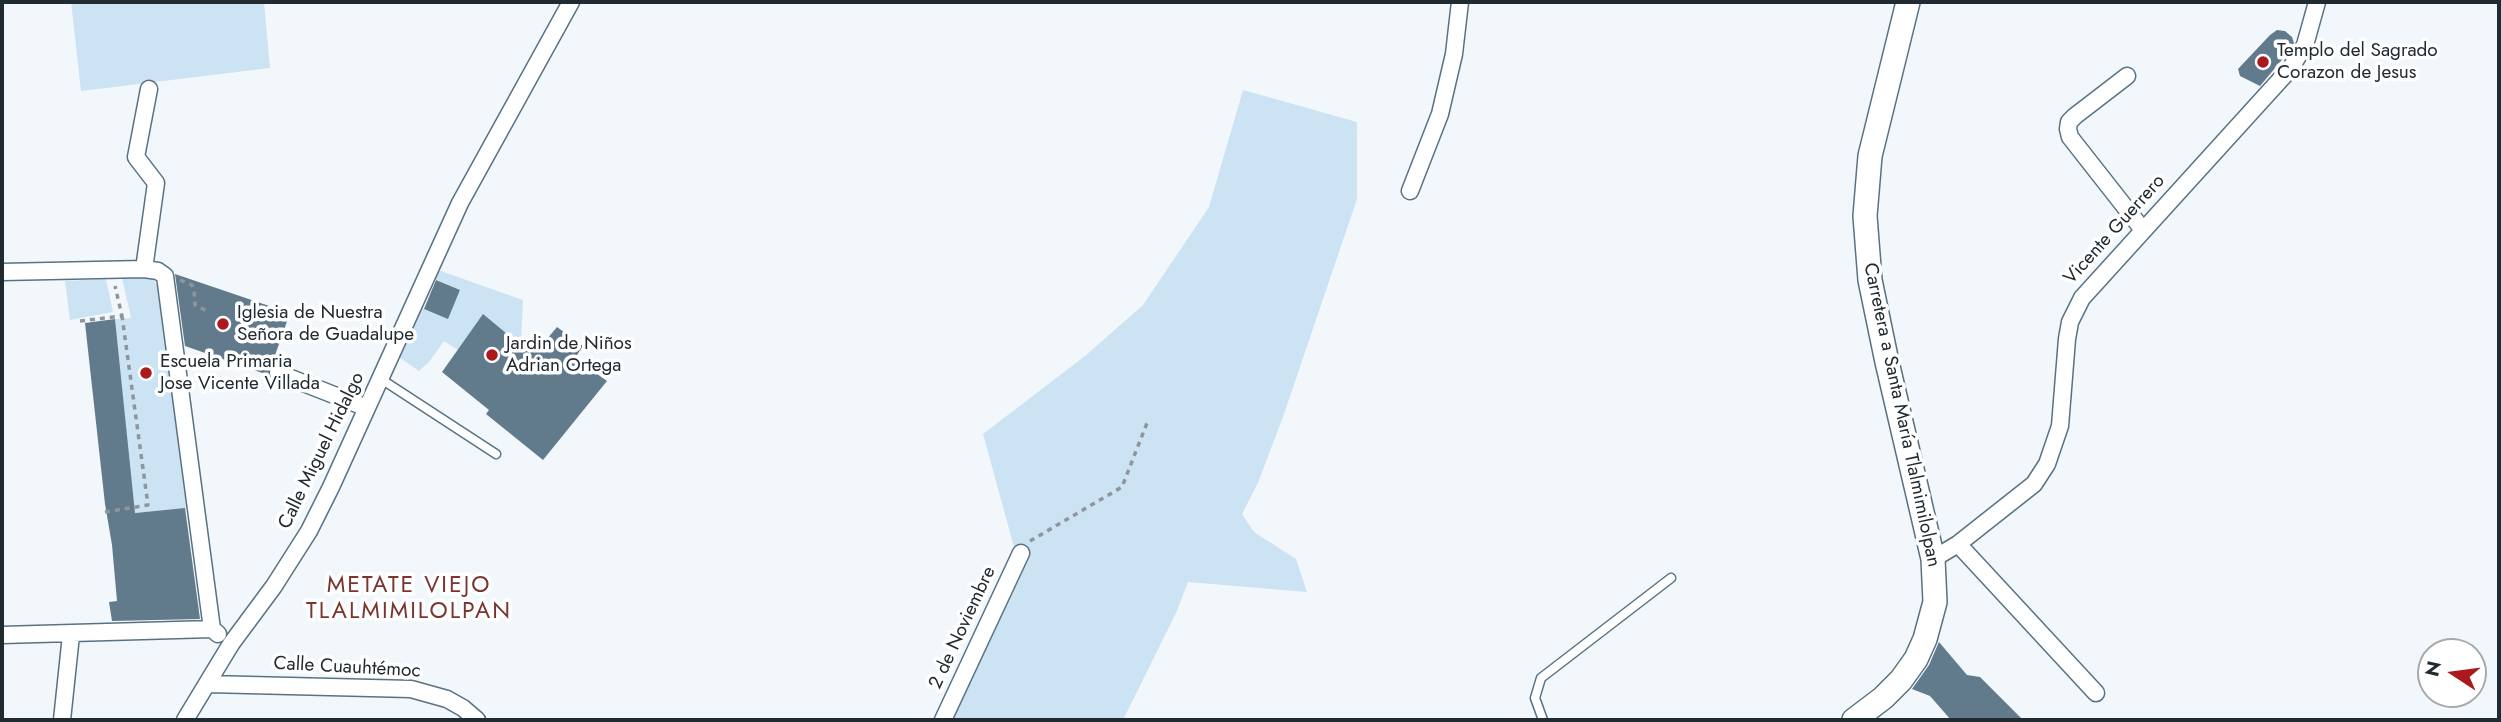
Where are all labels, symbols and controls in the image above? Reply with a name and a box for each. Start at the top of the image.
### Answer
place label: Templo del Sagrado Corazon de Jesus [2277,40,2438,84]
marker: Templo del Sagrado Corazon de Jesus [2255,54,2271,70]
street label: Vicente Guerrero [2060,170,2170,290]
street label: Carretera a Santa María Tlalmimilolpan [1858,261,1944,569]
place label: Iglesia de Nuestra Señora de Guadalupe [237,302,414,346]
marker: Iglesia de Nuestra Señora de Guadalupe [215,316,231,332]
place label: Jardin de Niños Adrian Ortega [506,333,632,377]
marker: Jardin de Niños Adrian Ortega [484,347,500,363]
place label: Escuela Primaria Jose Vicente Villada [160,351,320,395]
marker: Escuela Primaria Jose Vicente Villada [138,365,154,381]
street label: Calle Miguel Hidalgo [274,369,370,533]
street label: 2 de Noviembre [925,563,1001,693]
district label: METATE VIEJO TLALMIMILOLPAN [308,572,510,626]
north arrow [2417,638,2487,708]
street label: Calle Cuauhtémoc [273,653,421,683]
text: N [2418,658,2448,679]

